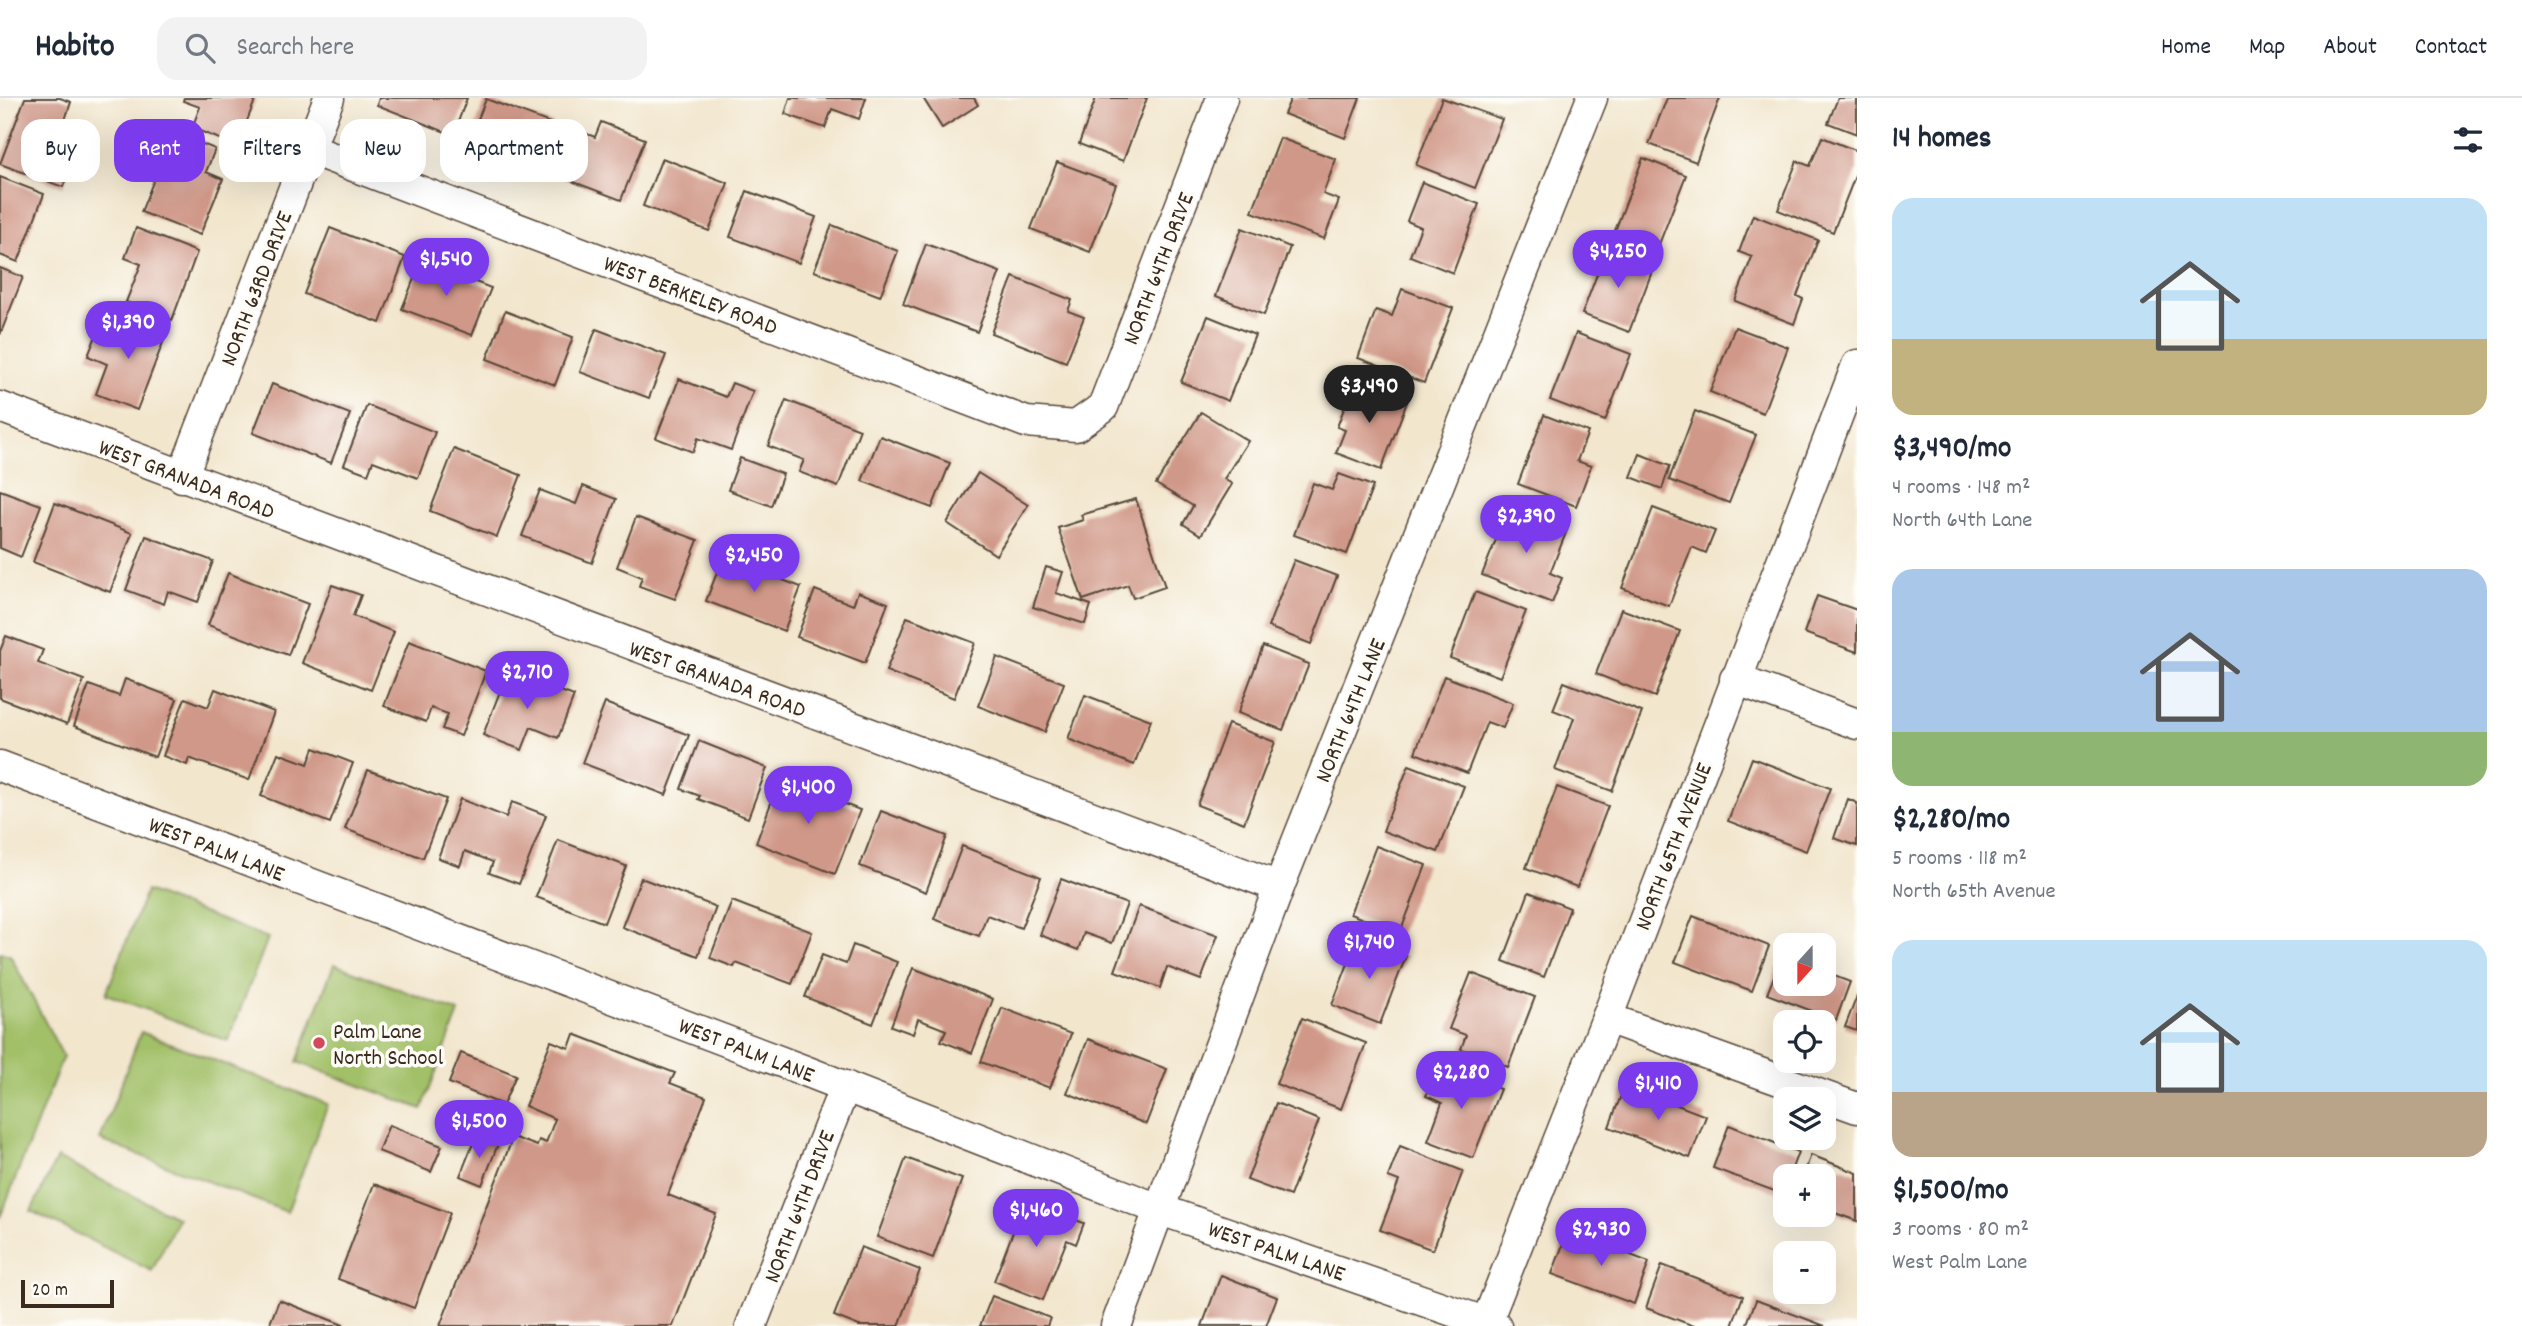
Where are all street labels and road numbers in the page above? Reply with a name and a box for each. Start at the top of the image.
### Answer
street label: NORTH 64TH DRIVE [1116,188,1205,350]
street label: NORTH 63RD DRIVE [214,206,303,372]
street label: WEST BERKELEY ROAD [598,249,782,346]
street label: WEST GRANADA ROAD [93,433,279,530]
street label: WEST GRANADA ROAD [624,634,810,729]
street label: NORTH 64TH LANE [1308,634,1396,788]
street label: NORTH 65TH AVENUE [1628,758,1723,936]
street label: WEST PALM LANE [143,810,289,893]
street label: WEST PALM LANE [673,1011,819,1094]
street label: NORTH 64TH DRIVE [757,1126,846,1288]
street label: WEST PALM LANE [1203,1214,1349,1292]

